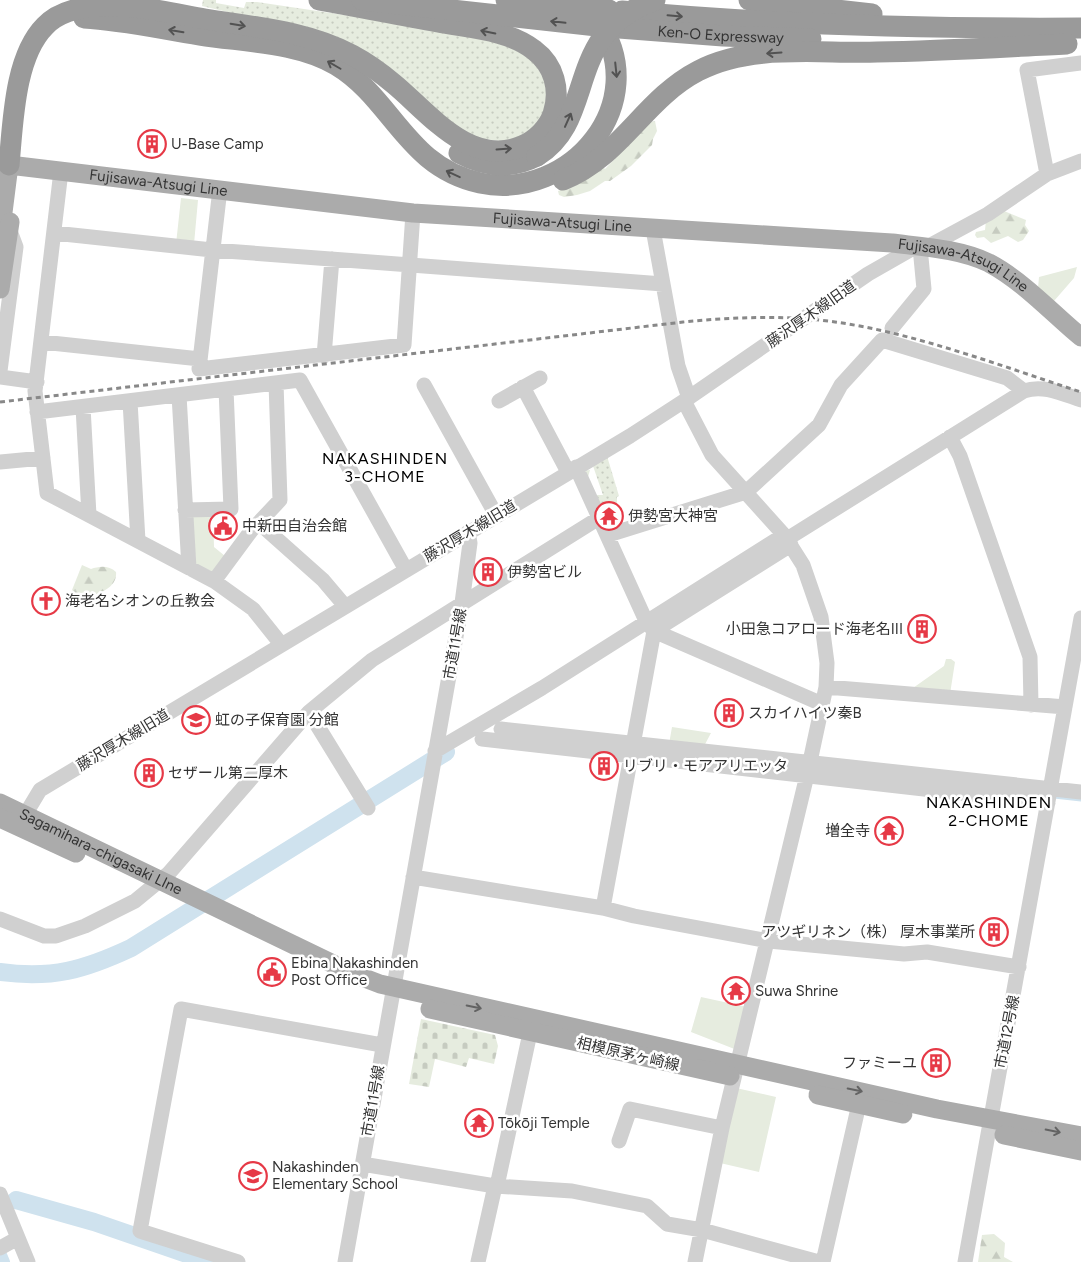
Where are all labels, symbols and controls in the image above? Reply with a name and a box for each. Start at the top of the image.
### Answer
one-way arrow [666,11,682,21]
one-way arrow [550,18,566,27]
one-way arrow [229,20,245,30]
street label: Ken-O Expressway [657,22,784,47]
one-way arrow [168,26,184,36]
one-way arrow [480,27,496,36]
one-way arrow [766,49,782,58]
one-way arrow [327,60,342,70]
one-way arrow [611,62,621,78]
one-way arrow [563,113,573,128]
building icon: U-Base Camp [137,129,167,159]
place label: U-Base Camp [171,135,264,153]
one-way arrow [496,145,512,154]
street label: Fujisawa-Atsugi Line [88,166,228,200]
one-way arrow [446,168,461,178]
street label: Fujisawa-Atsugi Line [492,209,632,236]
street label: Fujisawa-Atsugi Line [897,235,1032,296]
street label: 藤沢厚木線旧道 [763,277,859,351]
district label: NAKASHINDEN 3-CHOME [322,449,448,486]
street label: 藤沢厚木線旧道 [420,496,520,566]
temple icon: 伊勢宮大神宮 [594,501,624,531]
place label: 伊勢宮大神宮 [628,507,718,525]
public building icon: 中新田自治会館 [208,511,238,541]
place label: 中新田自治会館 [242,517,347,535]
building icon: 伊勢宮ビル [473,557,503,587]
place label: 伊勢宮ビル [507,563,582,581]
church icon: 海老名シオンの丘教会 [31,586,61,616]
place label: 海老名シオンの丘教会 [65,592,215,610]
street label: 市道11号線 [440,607,470,681]
building icon: 小田急コアロード海老名III [907,614,937,644]
place label: 小田急コアロード海老名III [726,620,903,638]
building icon: スカイハイツ秦B [714,698,744,728]
place label: スカイハイツ秦B [748,704,862,722]
street label: 藤沢厚木線旧道 [73,705,173,775]
school or university icon: 虹の子保育園 分館 [181,705,211,735]
place label: 虹の子保育園 分館 [215,711,339,729]
building icon: リブリ・モアアリエッタ [589,751,619,781]
place label: リブリ・モアアリエッタ [623,757,788,775]
building icon: セザール第二厚木 [134,758,164,788]
place label: セザール第二厚木 [168,764,288,782]
district label: NAKASHINDEN 2-CHOME [926,793,1052,830]
street label: Sagamihara-chigasaki LIne [16,805,185,899]
temple icon: 増全寺 [874,816,904,846]
place label: 増全寺 [825,822,870,840]
building icon: アツギリネン（株） 厚木事業所 [979,917,1009,947]
place label: アツギリネン（株） 厚木事業所 [761,923,975,941]
place label: Ebina Nakashinden Post Office [291,954,418,989]
public building icon: Ebina Nakashinden Post Office [257,957,287,987]
temple icon: Suwa Shrine [721,976,751,1006]
place label: Suwa Shrine [755,982,838,1000]
street label: 市道12号線 [991,994,1023,1070]
one-way arrow [466,1003,482,1012]
street label: 相模原茅ヶ崎線 [575,1033,681,1075]
building icon: ファミーユ [921,1048,951,1078]
place label: ファミーユ [842,1054,917,1072]
street label: 市道11号線 [358,1064,388,1138]
one-way arrow [847,1086,863,1095]
temple icon: Tōkōji Temple [464,1108,494,1138]
place label: Tōkōji Temple [498,1114,590,1132]
one-way arrow [1044,1127,1060,1137]
place label: Nakashinden Elementary School [272,1158,398,1193]
school or university icon: Nakashinden Elementary School [238,1161,268,1191]

